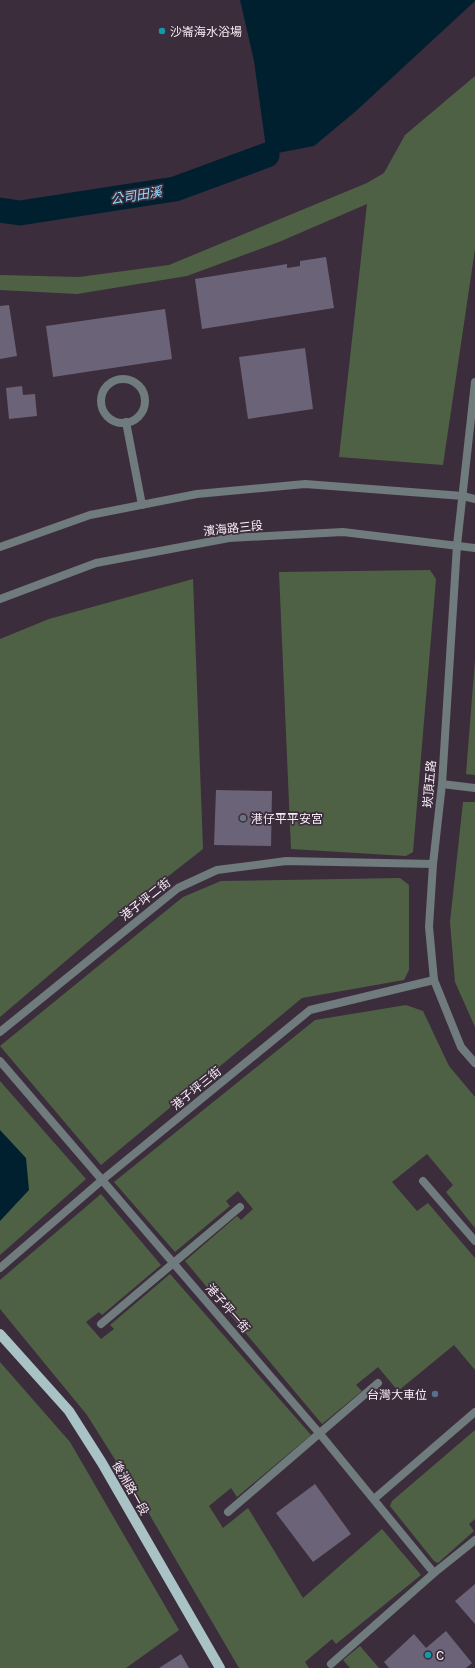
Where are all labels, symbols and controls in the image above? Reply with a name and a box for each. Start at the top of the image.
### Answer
place label: 沙崙海水浴場 [170,24,242,39]
marker: 沙崙海水浴場 [157,26,167,36]
water label: 公司田溪 [109,183,165,207]
street label: 濱海路三段 [202,517,264,539]
street label: 崁頂五路 [419,759,439,809]
place label: 港仔平平安宮 [251,811,323,826]
marker: 港仔平平安宮 [238,813,248,823]
street label: 港子坪二街 [117,875,173,923]
street label: 港子坪三街 [168,1063,224,1113]
street label: 港子坪一街 [203,1280,253,1336]
place label: 台灣大車位 [367,1387,427,1402]
marker: 台灣大車位 [430,1389,440,1399]
street label: 後洲路一段 [110,1458,152,1518]
place label: C [436,1648,444,1663]
marker: C [423,1650,433,1660]

